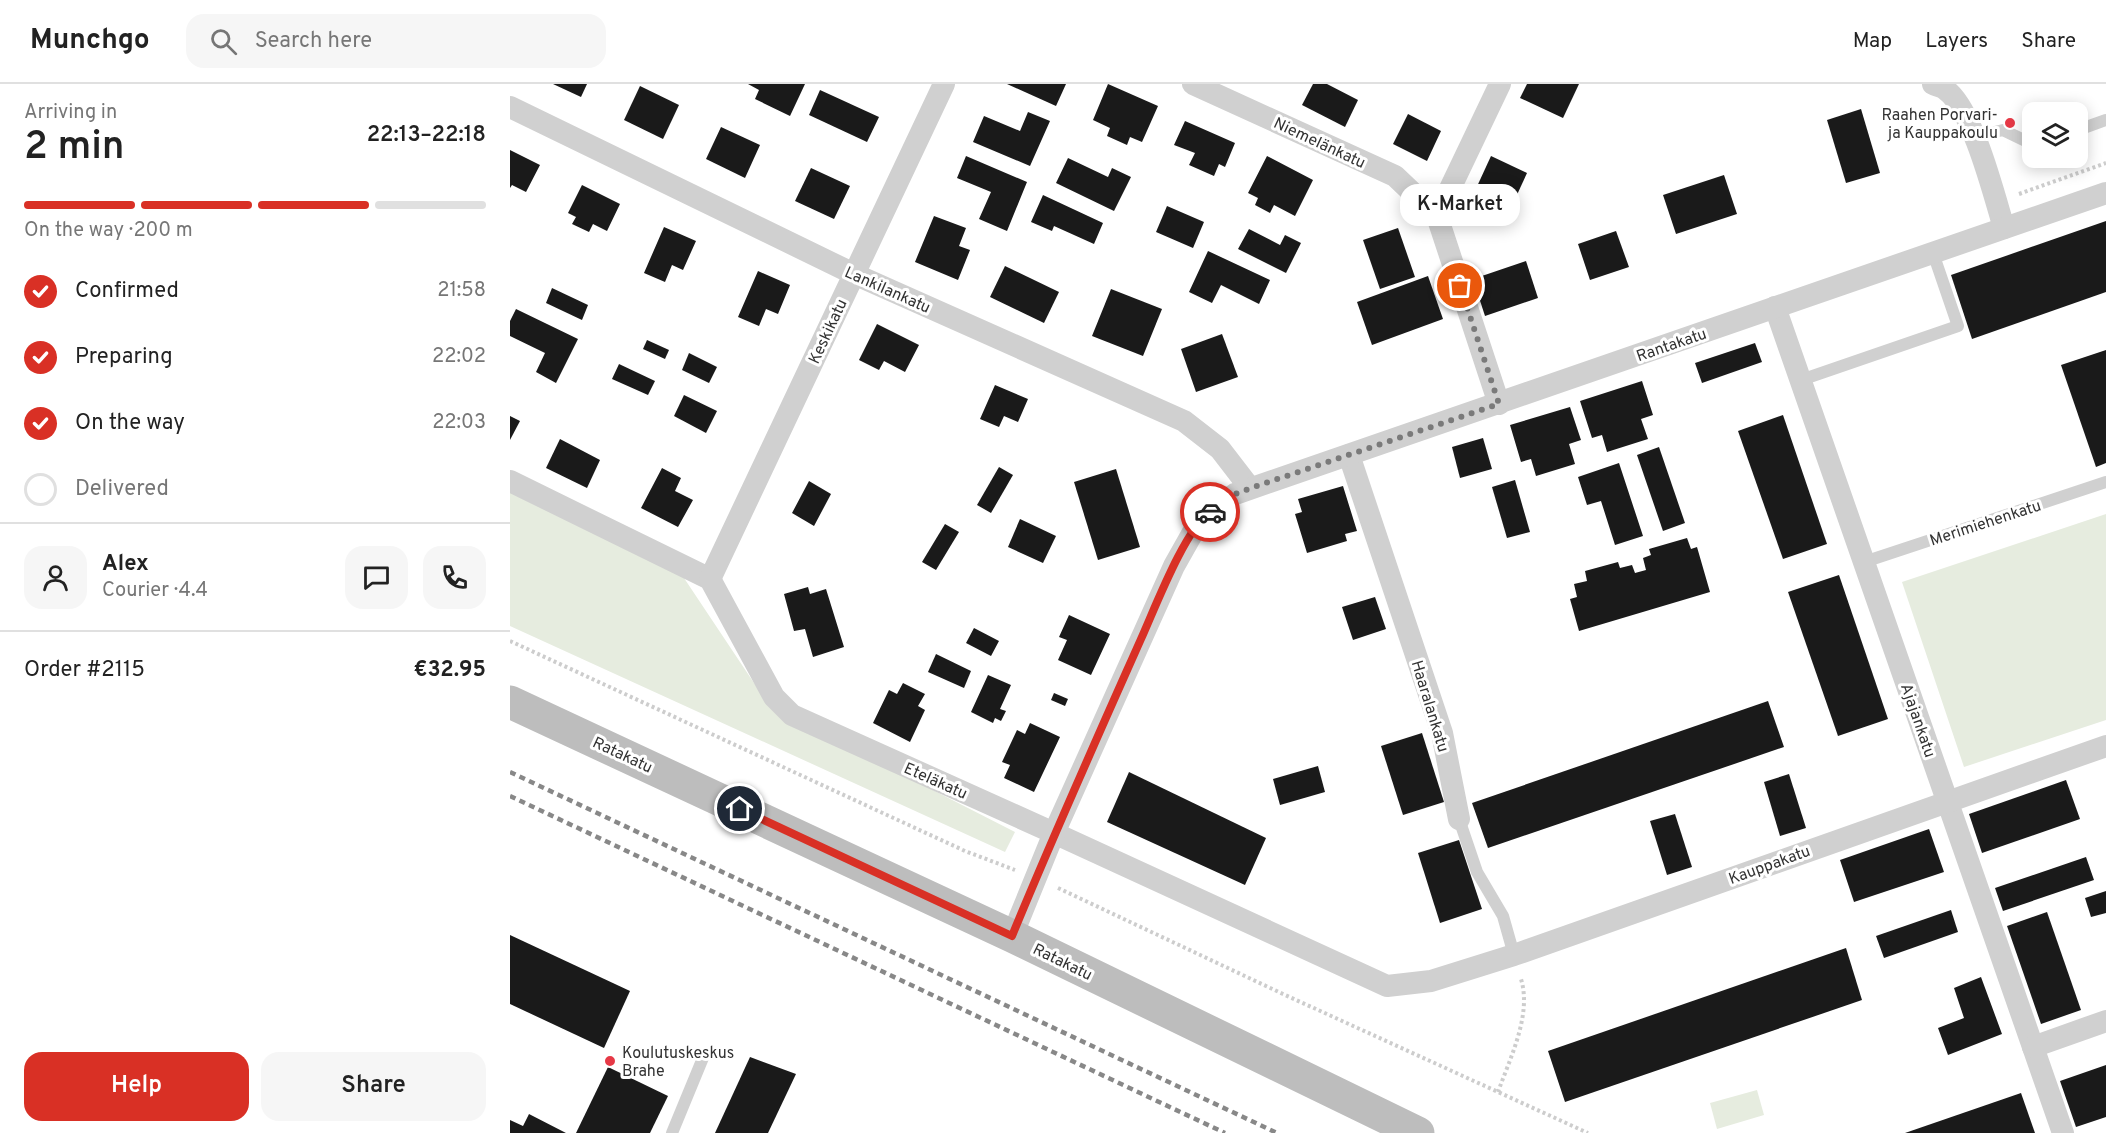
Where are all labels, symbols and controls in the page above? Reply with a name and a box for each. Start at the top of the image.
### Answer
search box [186,14,606,68]
text: Munchgo [30,23,150,59]
icon: search [207,25,240,58]
text: Search here [255,28,372,55]
text: Map [1853,28,1892,55]
text: Layers [1925,28,1988,55]
text: Share [2021,28,2076,55]
text: Arriving in [24,100,117,126]
map controls [2022,102,2088,168]
button: layers [2022,102,2088,168]
place label: Raahen Porvari- ja Kauppakoulu [1881,106,1998,144]
street label: Niemelänkatu [1270,114,1368,174]
marker: Raahen Porvari- ja Kauppakoulu [2003,116,2017,130]
text: 22:13–22:18 [367,122,486,149]
text: 2 min [24,124,125,173]
callout: K-Market [1400,184,1520,226]
text: K-Market [1417,192,1503,218]
text: On the way · 200 m [24,218,193,244]
pin [1434,260,1485,311]
street label: Lankilankatu [841,263,933,319]
icon: bag [1443,269,1476,302]
icon: check [24,275,57,308]
text: Confirmed [75,278,179,305]
text: 21:58 [437,278,486,304]
street label: Keskikatu [805,296,853,368]
street label: Rantakatu [1634,325,1709,367]
icon: check [24,341,57,374]
text: Preparing [75,344,173,371]
text: 22:02 [432,344,486,370]
icon: check [24,407,57,440]
text: On the way [75,410,185,437]
text: 22:03 [432,410,486,436]
text: Delivered [75,476,169,503]
courier [1180,482,1240,542]
icon: car [1194,496,1227,529]
street label: Merimiehenkatu [1927,496,2044,551]
button: person [24,546,87,609]
button: chat [345,546,408,609]
button: phone [423,546,486,609]
text: Alex [102,551,149,578]
text: Courier · 4.4 [102,578,208,604]
text: Order #2115 [24,657,145,684]
text: €32.95 [414,657,486,684]
street label: Haaralankatu [1406,658,1453,755]
street label: Ajajankatu [1895,681,1939,760]
street label: Ratakatu [589,733,655,778]
street label: Eteläkatu [900,759,970,805]
pin [714,783,765,834]
icon: home [723,792,756,825]
street label: Kauppakatu [1726,842,1813,890]
street label: Ratakatu [1029,940,1095,986]
place label: Koulutuskeskus Brahe [622,1044,734,1082]
button: Help [24,1052,249,1121]
button: Share [261,1052,486,1121]
marker: Koulutuskeskus Brahe [603,1054,617,1068]

